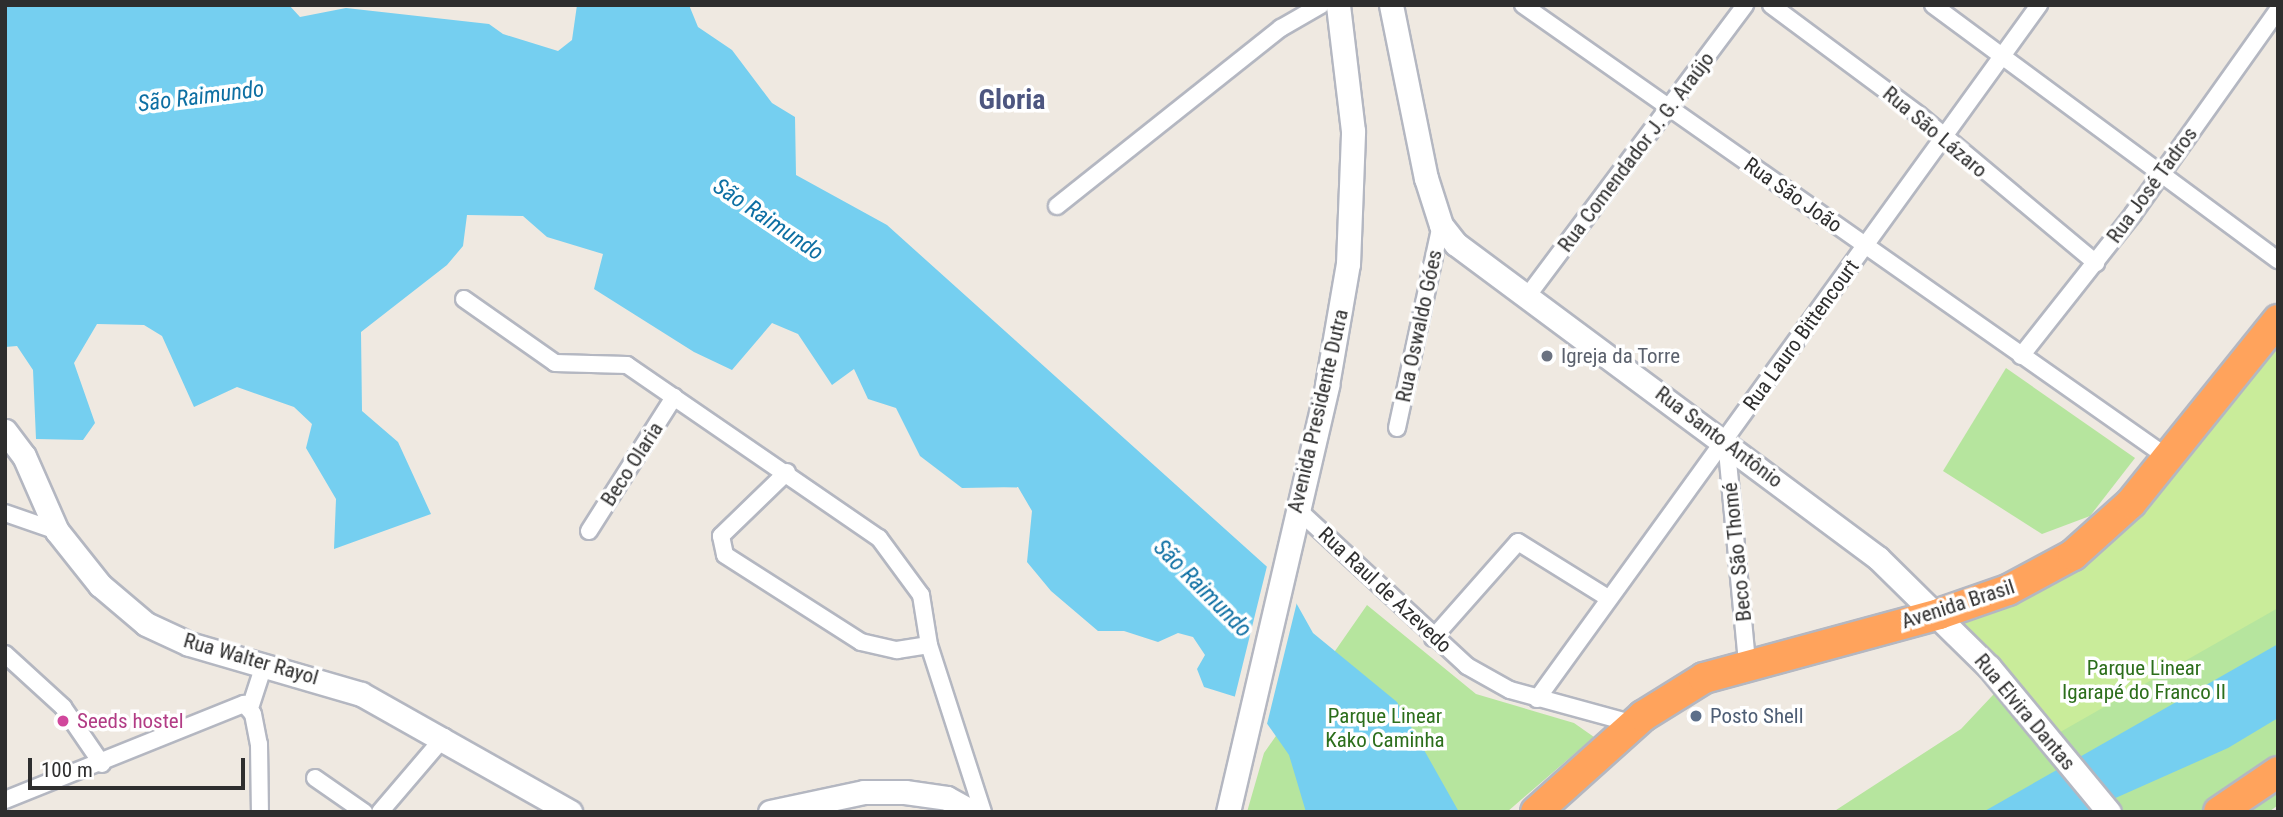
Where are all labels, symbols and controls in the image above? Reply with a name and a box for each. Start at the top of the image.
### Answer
street label: Rua Comendador J. G. Araújo [1553,47,1719,257]
water label: São Raimundo [136,76,266,118]
street label: Rua São Lázaro [1878,81,1992,183]
district label: Gloria [979,83,1045,117]
street label: Rua José Tadros [2101,122,2203,248]
street label: Rua São João [1739,152,1847,238]
water label: São Raimundo [708,173,828,267]
street label: Rua Oswaldo Góes [1391,248,1447,404]
street label: Rua Lauro Bittencourt [1738,255,1864,415]
street label: Avenida Presidente Dutra [1282,307,1354,515]
place label: Igreja da Torre [1561,343,1680,369]
marker: Igreja da Torre [1539,348,1555,364]
street label: Rua Santo Antônio [1650,381,1788,493]
street label: Beco Olaria [596,417,668,511]
street label: Beco São Thomé [1717,481,1757,623]
street label: Rua Raul de Azevedo [1313,522,1457,658]
water label: São Raimundo [1147,534,1257,644]
street label: Avenida Brasil [1898,574,2018,634]
street label: Rua Walter Rayol [181,628,321,690]
street label: Rua Elvira Dantas [1969,649,2081,775]
park label: Parque Linear Igarapé do Franco II [2062,655,2226,705]
park label: Parque Linear Kako Caminha [1325,703,1445,753]
place label: Posto Shell [1710,703,1804,729]
place label: Seeds hostel [77,708,184,734]
marker: Posto Shell [1688,708,1704,724]
marker: Seeds hostel [55,713,71,729]
scale bar [32,744,248,788]
text: 100 m [41,758,93,782]

